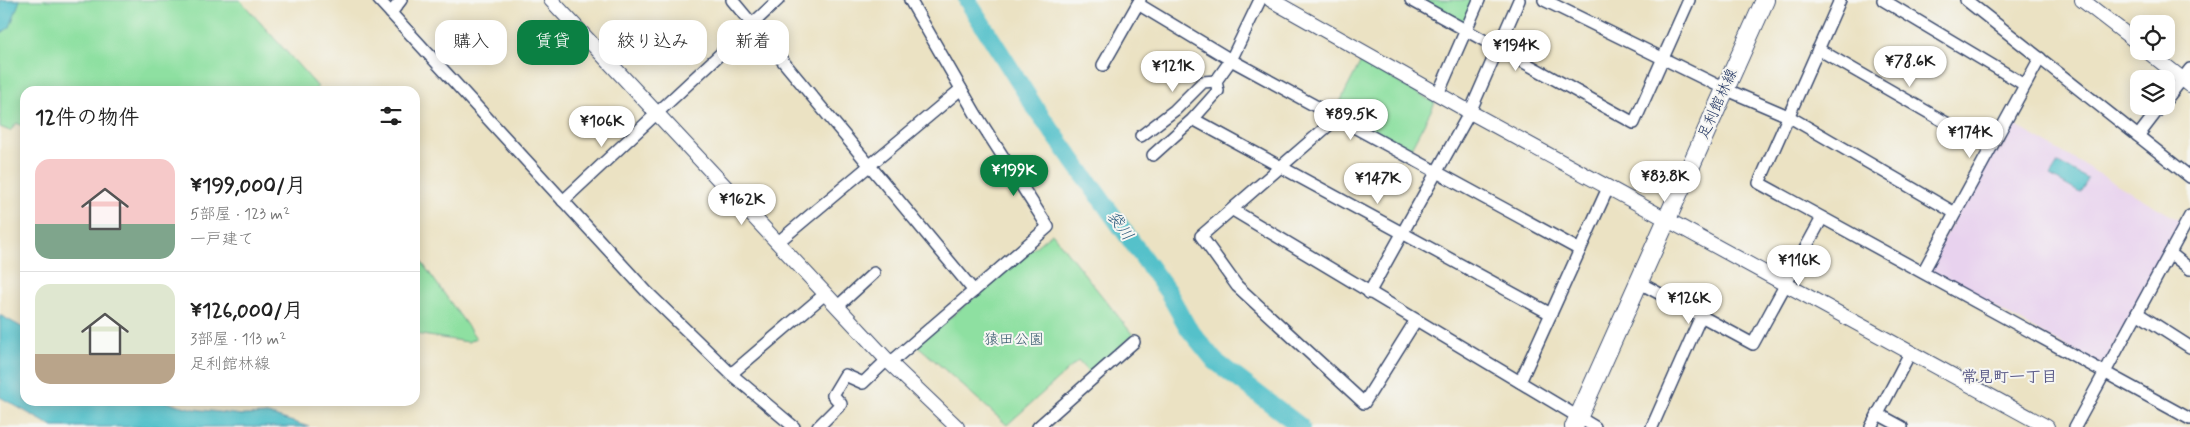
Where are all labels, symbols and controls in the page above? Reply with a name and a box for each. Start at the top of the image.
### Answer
map controls [2130,15,2175,115]
button: locate [2130,15,2175,60]
chip: 購入 [435,20,507,65]
chip: 賃貸 [517,20,589,65]
chip: 絞り込み [599,20,707,65]
chip: 新着 [717,20,789,65]
pin: ¥194K [1481,30,1551,72]
text: ¥194K [1493,35,1539,56]
pin: ¥78.6K [1869,46,1951,88]
pin: ¥121K [1138,51,1208,93]
text: ¥78.6K [1885,51,1935,72]
text: ¥121K [1152,56,1194,77]
street label: 足利館林線 [1694,66,1742,142]
button: layers [2130,70,2175,115]
pin: ¥89.5K [1310,98,1392,141]
icon: filters [377,102,405,130]
text: 12件の物件 [35,104,139,132]
text: ¥89.5K [1325,104,1377,125]
pin: ¥106K [567,106,637,148]
text: ¥106K [580,111,624,132]
pin: ¥174K [1935,116,2005,159]
text: ¥174K [1947,122,1993,143]
pin: ¥199K [979,154,1049,197]
text: ¥199K [991,160,1037,181]
pin: ¥83.8K [1624,160,1706,203]
pin: ¥147K [1343,162,1413,205]
text: ¥83.8K [1641,166,1689,187]
text: ¥147K [1355,168,1401,189]
text: ¥199,000/月 [190,172,306,200]
icon: home [75,179,135,239]
pin: ¥162K [707,184,777,226]
text: ¥162K [719,189,765,210]
text: 5部屋 · 123 m² [190,204,290,225]
water label: 袋川 [1102,207,1138,245]
text: 一戸建て [190,229,254,250]
pin: ¥116K [1764,244,1834,287]
text: ¥116K [1778,250,1820,271]
pin: ¥126K [1654,282,1724,325]
text: ¥126K [1667,288,1711,309]
text: ¥126,000/月 [190,297,304,325]
icon: home [75,304,135,364]
text: 3部屋 · 113 m² [190,329,286,350]
park label: 猿田公園 [984,330,1044,350]
text: 足利館林線 [190,354,270,375]
district label: 常見町一丁目 [1961,367,2057,388]

